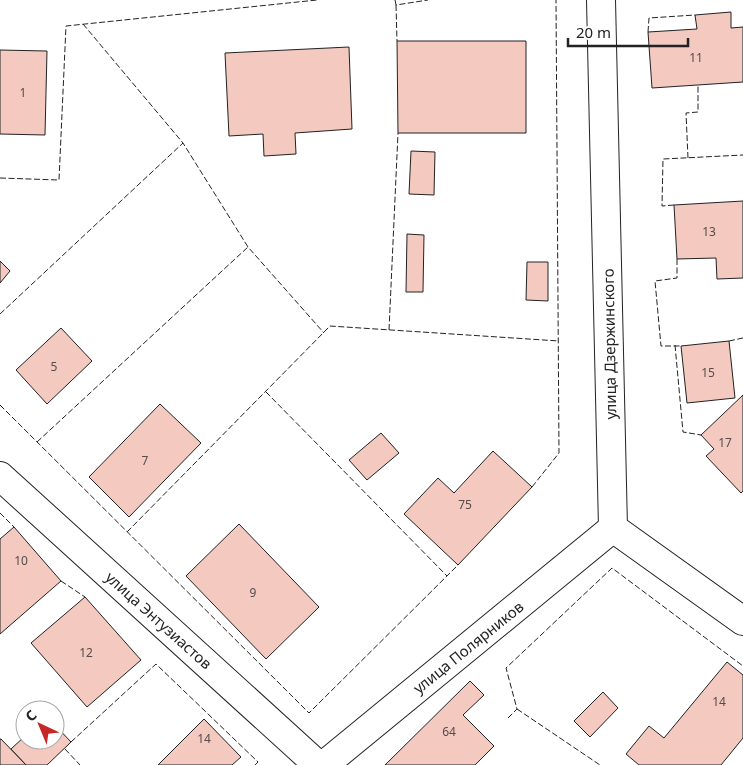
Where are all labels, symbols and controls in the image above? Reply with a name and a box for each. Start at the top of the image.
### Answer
scale bar [568,15,688,47]
text: 20 m [576,22,611,42]
house number: 11 [689,49,703,66]
house number: 1 [20,84,26,101]
house number: 13 [702,223,716,240]
street label: улица Дзержинского [598,268,620,420]
house number: 5 [51,358,58,375]
house number: 15 [701,364,715,381]
house number: 17 [718,434,732,451]
house number: 7 [142,452,149,469]
house number: 75 [458,496,472,513]
house number: 10 [14,552,28,569]
street label: улица Энтузиастов [102,567,216,673]
house number: 9 [250,584,257,601]
street label: улица Полярников [409,596,527,698]
house number: 12 [79,644,93,661]
house number: 14 [712,693,726,710]
north arrow [15,700,65,750]
text: С [21,705,40,725]
house number: 64 [442,723,456,740]
house number: 14 [197,730,211,747]

